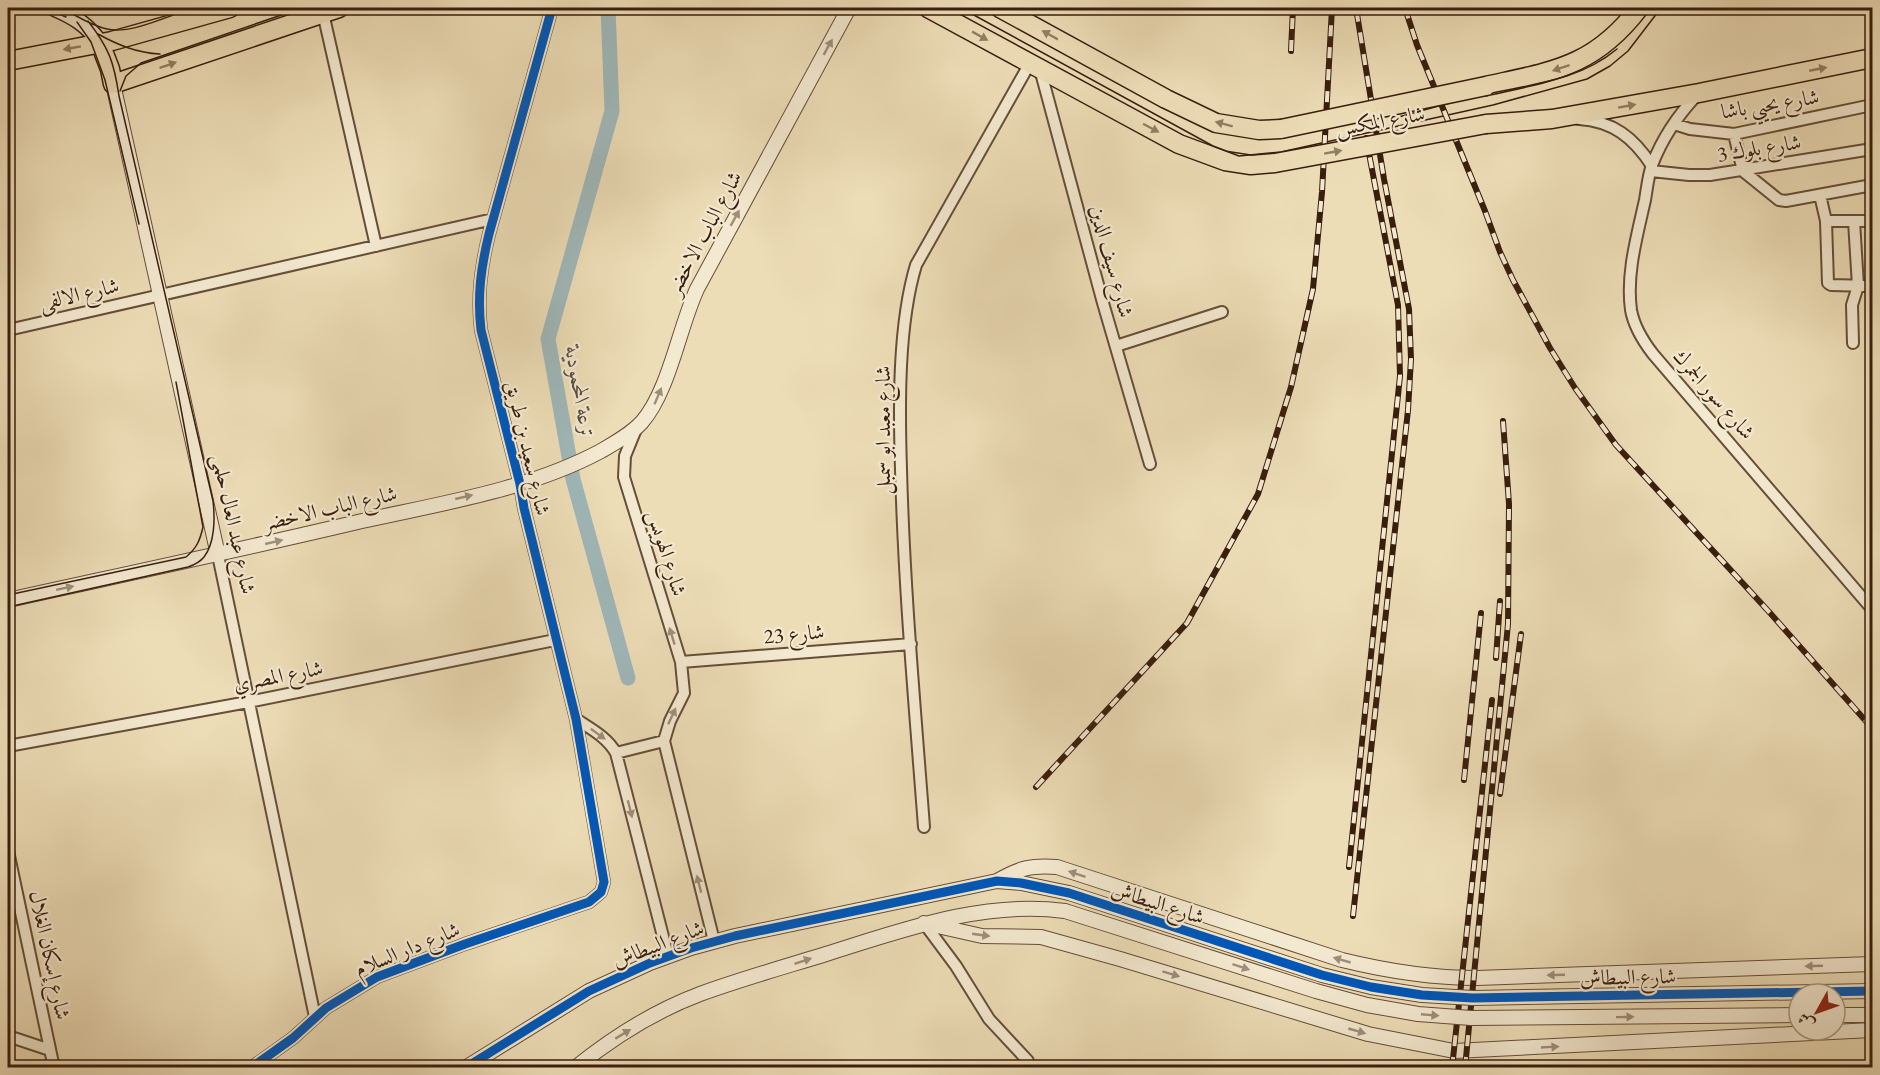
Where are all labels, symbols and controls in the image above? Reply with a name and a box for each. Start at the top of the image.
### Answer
one-way arrow [1042,30,1059,40]
one-way arrow [971,31,988,41]
one-way arrow [823,38,833,55]
one-way arrow [62,44,81,53]
one-way arrow [159,60,177,69]
one-way arrow [1552,64,1570,73]
one-way arrow [1809,64,1828,73]
street label: شارع يحيي باشا [1719,82,1822,132]
street label: شارع المكس [1333,99,1428,147]
one-way arrow [1618,101,1637,110]
one-way arrow [1214,119,1232,128]
one-way arrow [1143,123,1160,133]
street label: شارع بلوك 3 [1715,128,1804,172]
one-way arrow [1324,147,1343,156]
street label: شارع الباب الاخضر [659,166,752,304]
street label: شارع سيف الدين [1080,202,1140,322]
one-way arrow [730,209,740,226]
street label: شارع الالفى [36,271,123,321]
water label: ترعة المحمودية [558,341,603,441]
street label: شارع سور الجمرك [1664,343,1761,448]
street label: شارع معبد ابو سمبل [869,365,901,495]
street label: شارع سعيد بن طريق [495,378,557,519]
one-way arrow [653,387,663,405]
street label: شارع عبد العال حلمى [202,451,262,597]
street label: شارع الباب الاخضر [258,479,401,541]
one-way arrow [455,492,474,502]
street label: شارع الهويس [637,506,693,601]
one-way arrow [265,537,284,546]
one-way arrow [55,583,74,592]
street label: شارع 23 [762,617,826,655]
one-way arrow [667,627,677,645]
street label: شارع المصري [231,654,326,702]
one-way arrow [668,708,677,725]
one-way arrow [590,728,606,740]
one-way arrow [626,800,636,819]
one-way arrow [1068,869,1086,878]
one-way arrow [694,875,704,894]
street label: شارع البيطاش [1107,875,1208,935]
street label: شارع إسكان الغلال [19,888,77,1023]
street label: شارع البيطاش [608,914,709,978]
street label: شارع دار السلام [350,915,465,987]
one-way arrow [972,930,991,940]
one-way arrow [1333,955,1351,964]
one-way arrow [794,956,812,966]
one-way arrow [1805,961,1824,970]
street label: شارع البيطاش [1580,962,1676,996]
one-way arrow [1232,963,1250,973]
one-way arrow [1162,970,1180,979]
one-way arrow [1547,971,1566,980]
north arrow [1787,982,1847,1042]
text: ش [1793,1008,1819,1034]
one-way arrow [1420,1010,1439,1019]
one-way arrow [1615,1012,1634,1022]
one-way arrow [1349,1027,1367,1036]
one-way arrow [615,1029,632,1039]
one-way arrow [1541,1042,1560,1051]

